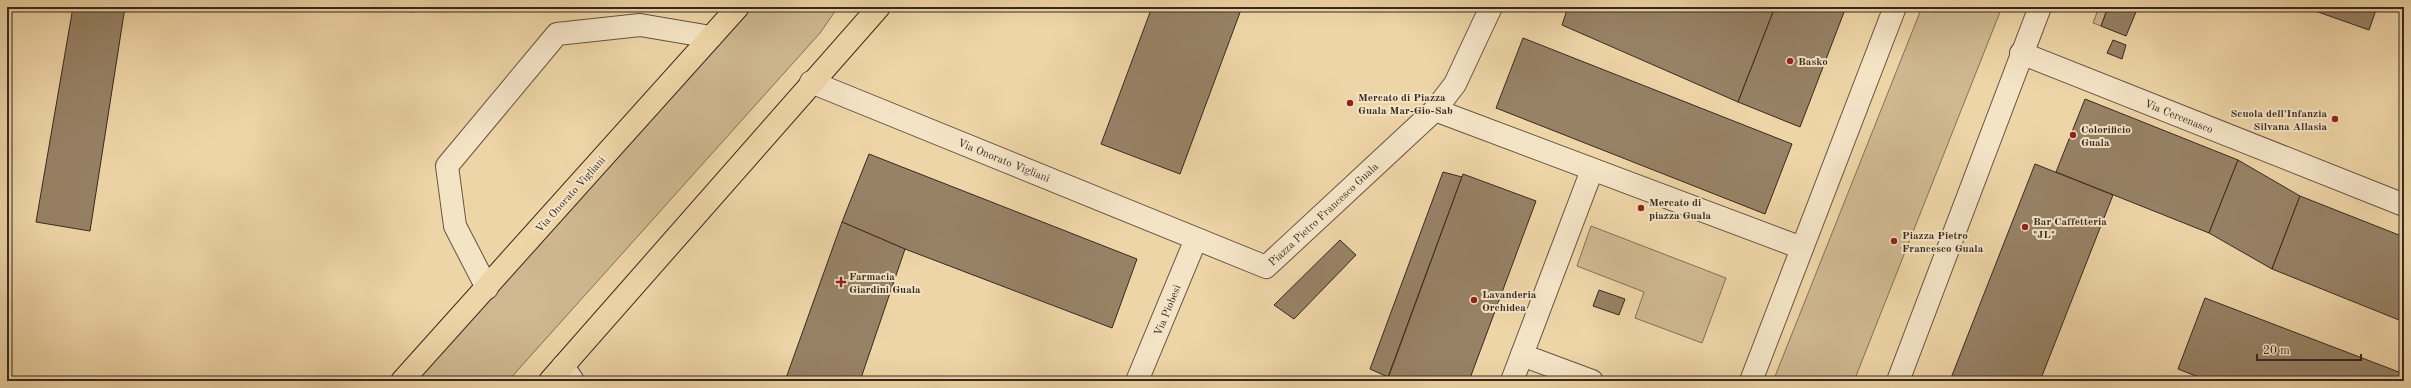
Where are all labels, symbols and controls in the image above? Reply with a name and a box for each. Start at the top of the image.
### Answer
marker: Basko [1785,56,1795,66]
place label: Basko [1798,57,1828,68]
place label: Mercato di Piazza Guala Mar-Gio-Sab [1358,93,1453,117]
marker: Mercato di Piazza Guala Mar-Gio-Sab [1345,98,1355,108]
street label: Via Cercenasco [2143,99,2214,136]
place label: Scuola dell'Infanzia Silvana Allasia [2230,109,2327,133]
marker: Scuola dell'Infanzia Silvana Allasia [2330,114,2340,124]
place label: Colorificio Guala [2081,125,2131,149]
marker: Colorificio Guala [2068,130,2078,140]
street label: Via Onorato Vigliani [956,138,1051,185]
street label: Via Onorato Vigliani [534,155,608,235]
street label: Piazza Pietro Francesco Guala [1267,161,1381,269]
place label: Mercato di piazza Guala [1649,198,1712,222]
marker: Mercato di piazza Guala [1636,203,1646,213]
place label: Bar Caffetteria "JL" [2033,217,2107,241]
marker: Bar Caffetteria "JL" [2020,222,2030,232]
place label: Piazza Pietro Francesco Guala [1902,231,1984,255]
marker: Piazza Pietro Francesco Guala [1889,236,1899,246]
place label: Farmacia Giardini Guala [849,272,921,296]
marker: Farmacia Giardini Guala [836,277,846,287]
street label: Via Piobesi [1153,284,1184,338]
place label: Lavanderia Orchidea [1482,290,1537,314]
marker: Lavanderia Orchidea [1469,295,1479,305]
scale bar [2257,336,2361,362]
text: 20 m [2263,345,2290,357]

